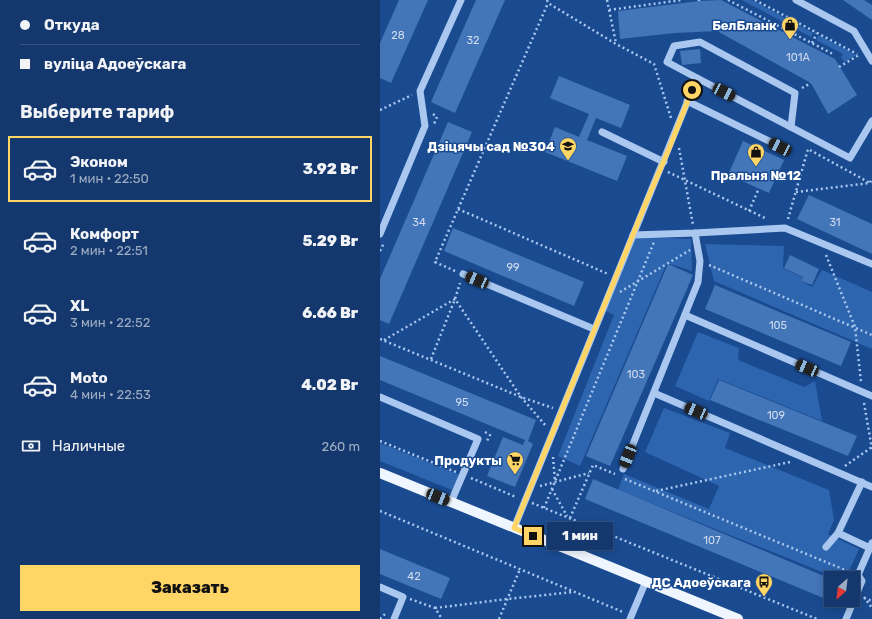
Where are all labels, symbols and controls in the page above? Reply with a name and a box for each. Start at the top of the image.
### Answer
shop icon: БелБланк [780,15,800,40]
text: Откуда [44,16,100,34]
place label: БелБланк [712,18,777,33]
house number: 28 [391,29,405,42]
house number: 32 [466,34,480,47]
house number: 101А [786,51,811,64]
text: вуліца Адоеўскага [44,55,186,73]
route start [683,81,701,99]
car [711,81,737,103]
text: Выберите тариф [20,101,174,123]
school or university icon: Дзіцячы сад №304 [558,136,578,161]
car [767,136,793,158]
place label: Дзіцячы сад №304 [427,139,555,154]
shop icon: Пральня №12 [746,142,766,167]
icon: car [22,151,58,187]
text: Эконом [70,153,128,171]
text: 3.92 Br [303,160,358,178]
place label: Пральня №12 [711,168,801,183]
text: 1 мин · 22:50 [70,171,149,186]
house number: 34 [412,216,426,229]
house number: 31 [829,216,841,229]
icon: car [22,223,58,259]
text: Комфорт [70,225,139,243]
text: 5.29 Br [302,232,358,250]
text: 2 мин · 22:51 [70,243,148,258]
house number: 99 [506,261,520,274]
car [464,270,490,290]
icon: car [22,295,58,331]
text: XL [70,297,89,315]
text: 6.66 Br [302,304,358,322]
text: 3 мин · 22:52 [70,315,150,330]
house number: 105 [769,319,788,332]
car [794,358,820,378]
icon: car [22,367,58,403]
house number: 103 [627,368,646,381]
text: Moto [70,369,108,387]
text: 4.02 Br [301,376,358,394]
text: 4 мин · 22:53 [70,387,151,402]
house number: 95 [455,396,469,409]
car [683,401,709,421]
house number: 109 [767,409,785,422]
icon: cash [20,435,42,457]
text: Наличные [52,437,125,455]
text: 260 m [322,439,360,454]
car [618,443,638,469]
supermarket icon: Продукты [505,450,525,475]
place label: Продукты [434,453,502,468]
car [425,487,451,507]
callout: 1 мин [547,522,613,550]
route end [524,527,542,545]
text: 1 мин [562,528,598,543]
house number: 107 [703,534,721,547]
button: Заказать [20,565,360,611]
house number: 42 [407,570,421,583]
north arrow [824,571,860,607]
map controls [824,571,860,607]
bus stop icon: ДС Адоеўскага [754,572,774,597]
place label: ДС Адоеўскага [651,575,751,590]

